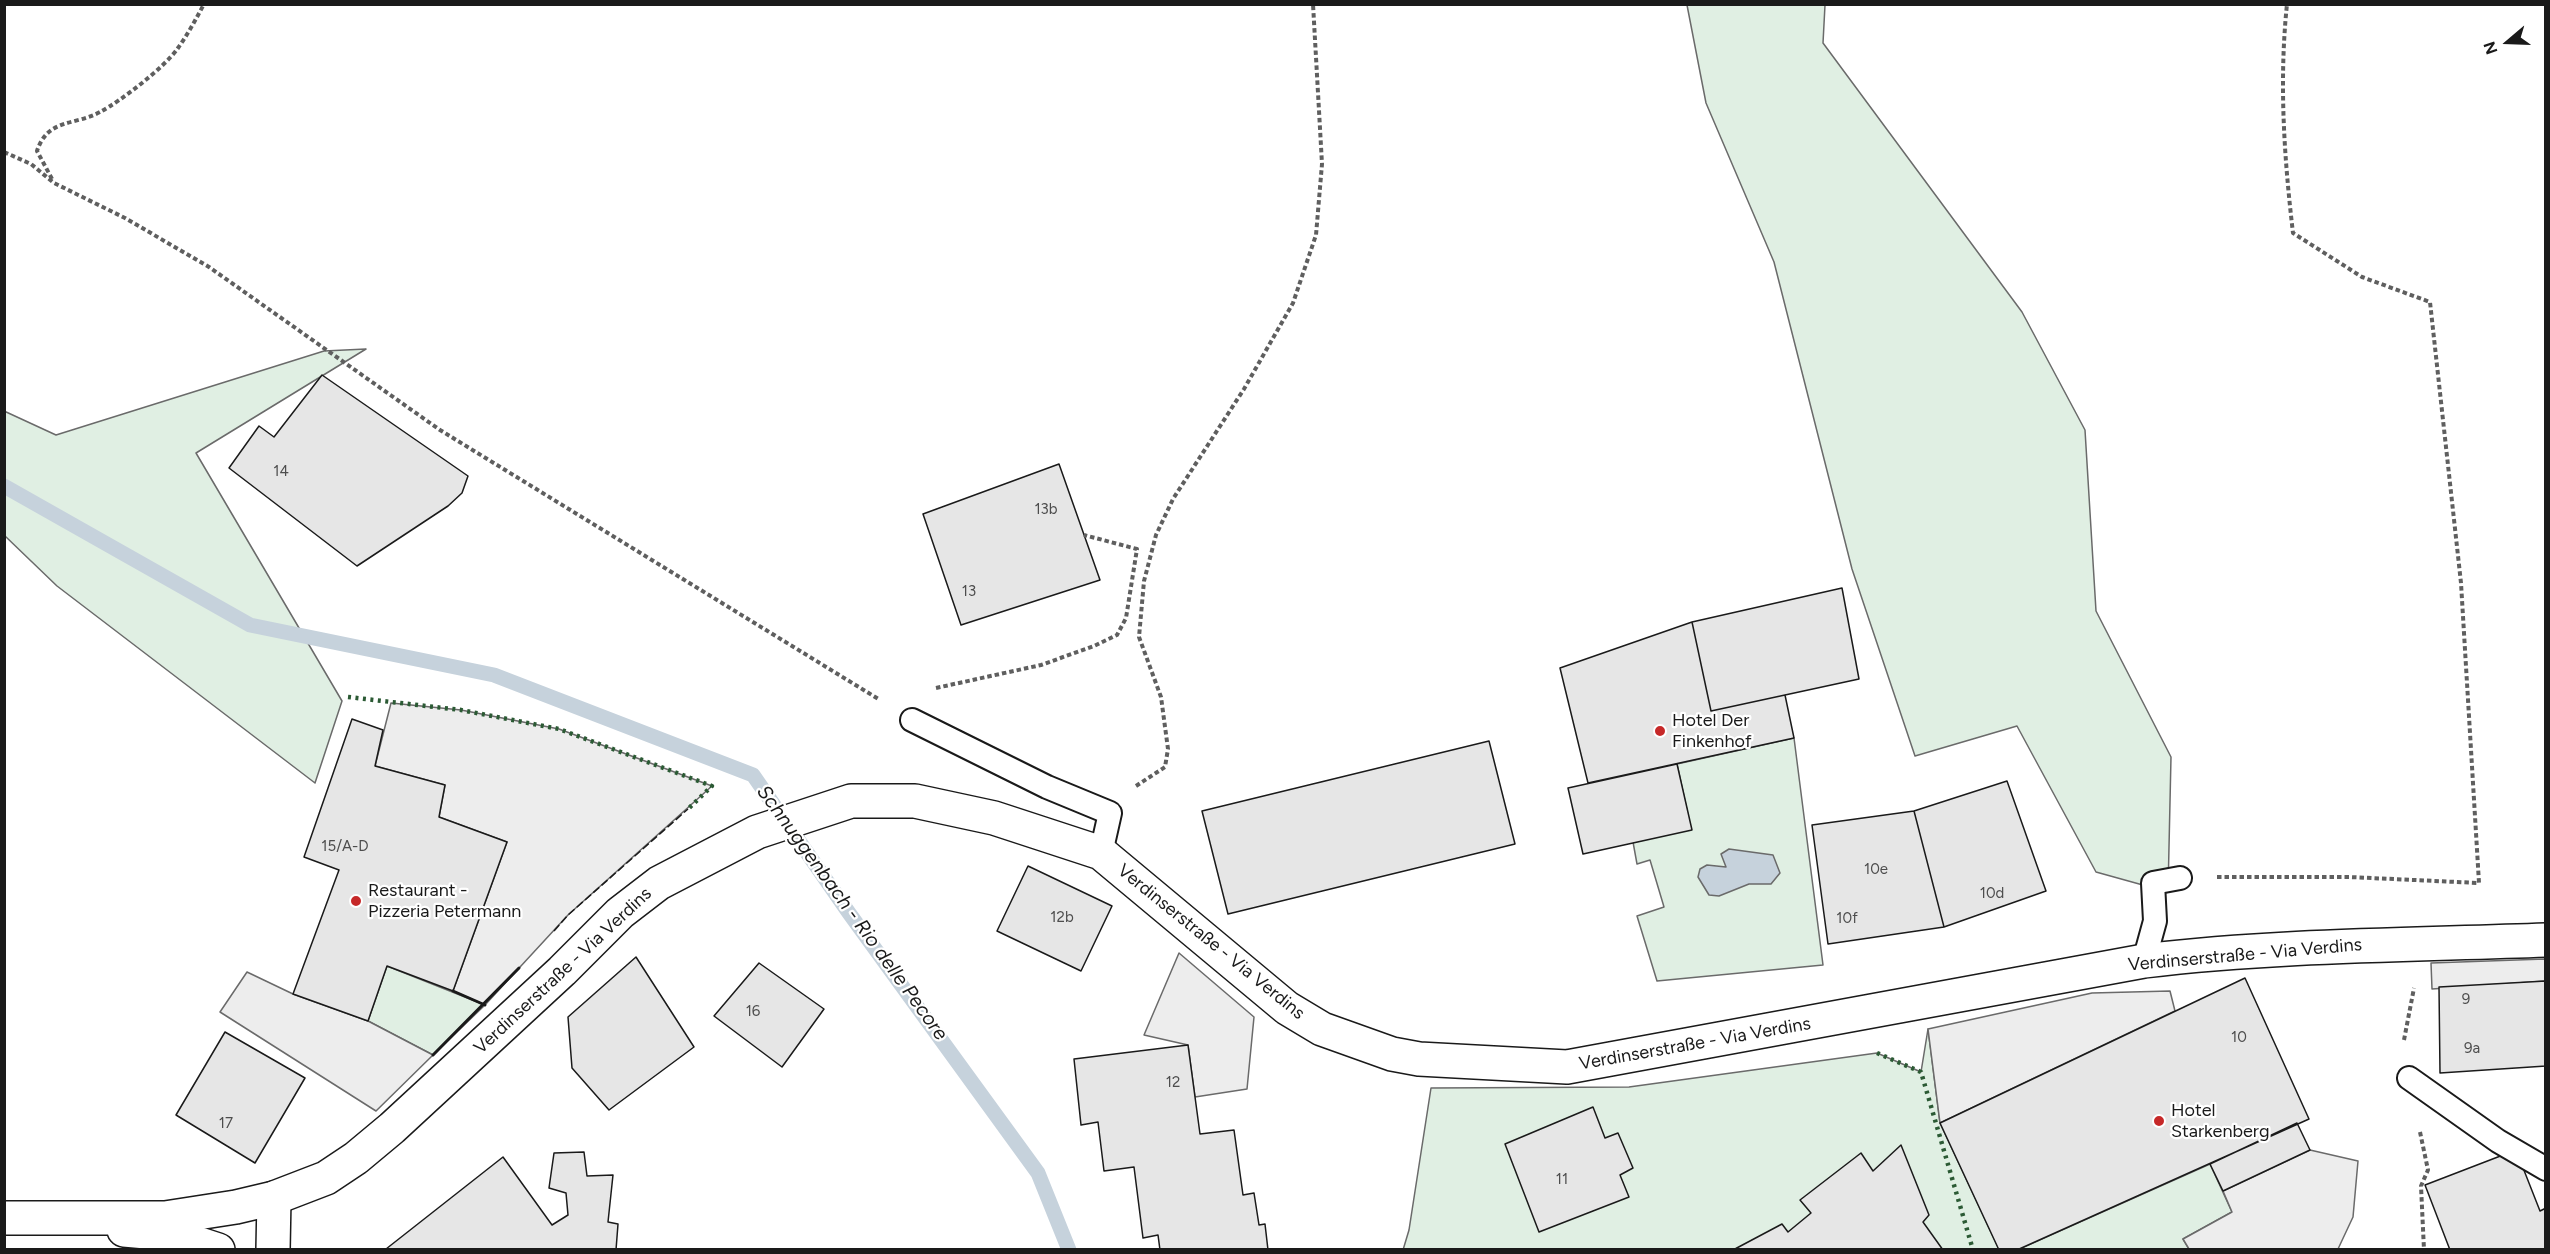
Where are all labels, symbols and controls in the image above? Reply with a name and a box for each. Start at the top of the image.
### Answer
north arrow [2478,12,2538,72]
text: N [2480,39,2502,57]
house number: 14 [273,463,289,481]
house number: 13b [1034,501,1058,519]
house number: 13 [962,583,976,601]
place label: Hotel Der Finkenhof [1672,710,1752,752]
marker: Hotel Der Finkenhof [1653,724,1667,738]
water label: Schnuggenbach - Rio delle Pecore [751,781,953,1045]
house number: 15/A-D [321,838,369,856]
street label: Verdinserstraße - Via Verdins [1113,860,1309,1024]
house number: 10e [1864,861,1888,879]
place label: Restaurant - Pizzeria Petermann [368,880,521,922]
street label: Verdinserstraße - Via Verdins [470,883,656,1059]
house number: 10d [1980,885,2004,903]
marker: Restaurant - Pizzeria Petermann [349,894,363,908]
house number: 12b [1050,909,1074,927]
house number: 10f [1836,910,1858,928]
street label: Verdinserstraße - Via Verdins [2127,934,2363,976]
house number: 9 [2462,991,2470,1009]
house number: 16 [746,1003,760,1021]
street label: Verdinserstraße - Via Verdins [1578,1013,1812,1075]
house number: 10 [2231,1029,2247,1047]
house number: 9a [2464,1040,2480,1058]
house number: 12 [1166,1074,1180,1092]
place label: Hotel Starkenberg [2171,1100,2270,1142]
marker: Hotel Starkenberg [2152,1114,2166,1128]
house number: 17 [219,1115,233,1133]
house number: 11 [1556,1171,1568,1189]

